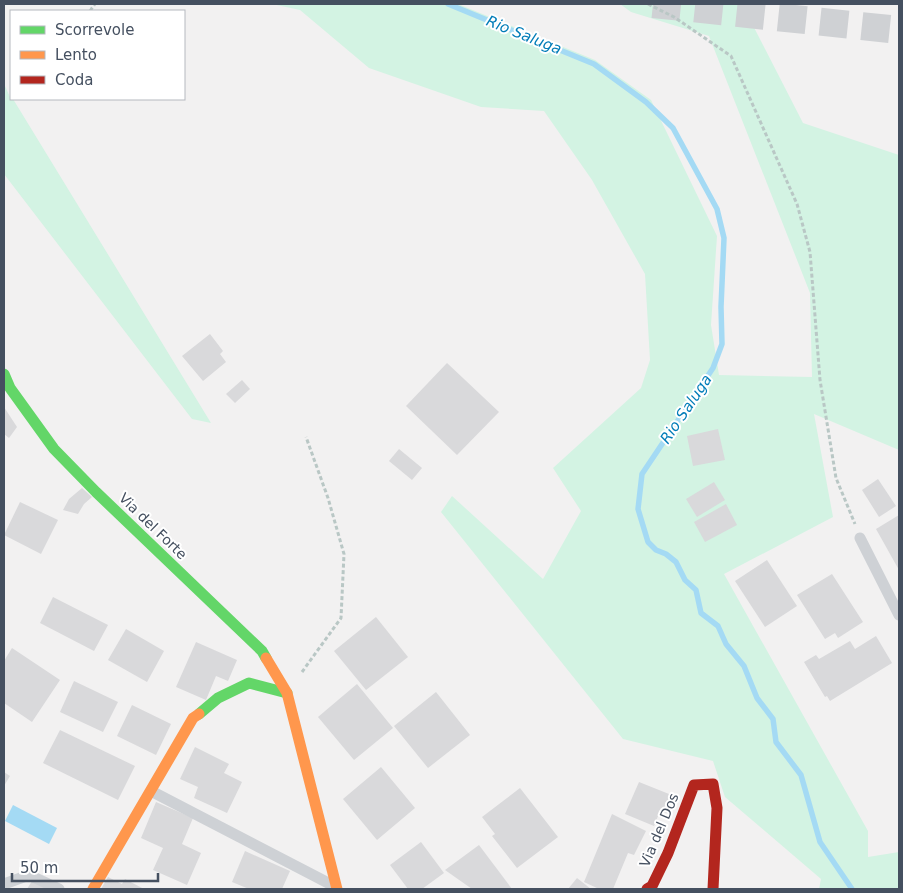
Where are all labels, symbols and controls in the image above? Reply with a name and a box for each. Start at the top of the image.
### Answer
legend [10,10,185,100]
water label: Rio Saluga [484,12,564,58]
text: Scorrevole [55,21,134,39]
text: Lento [55,46,97,64]
text: Coda [55,71,93,89]
water label: Rio Saluga [656,371,716,447]
street label: Via del Forte [116,490,190,562]
street label: Via del Dos [636,791,682,869]
scale bar [12,850,159,882]
text: 50 m [20,859,58,877]

